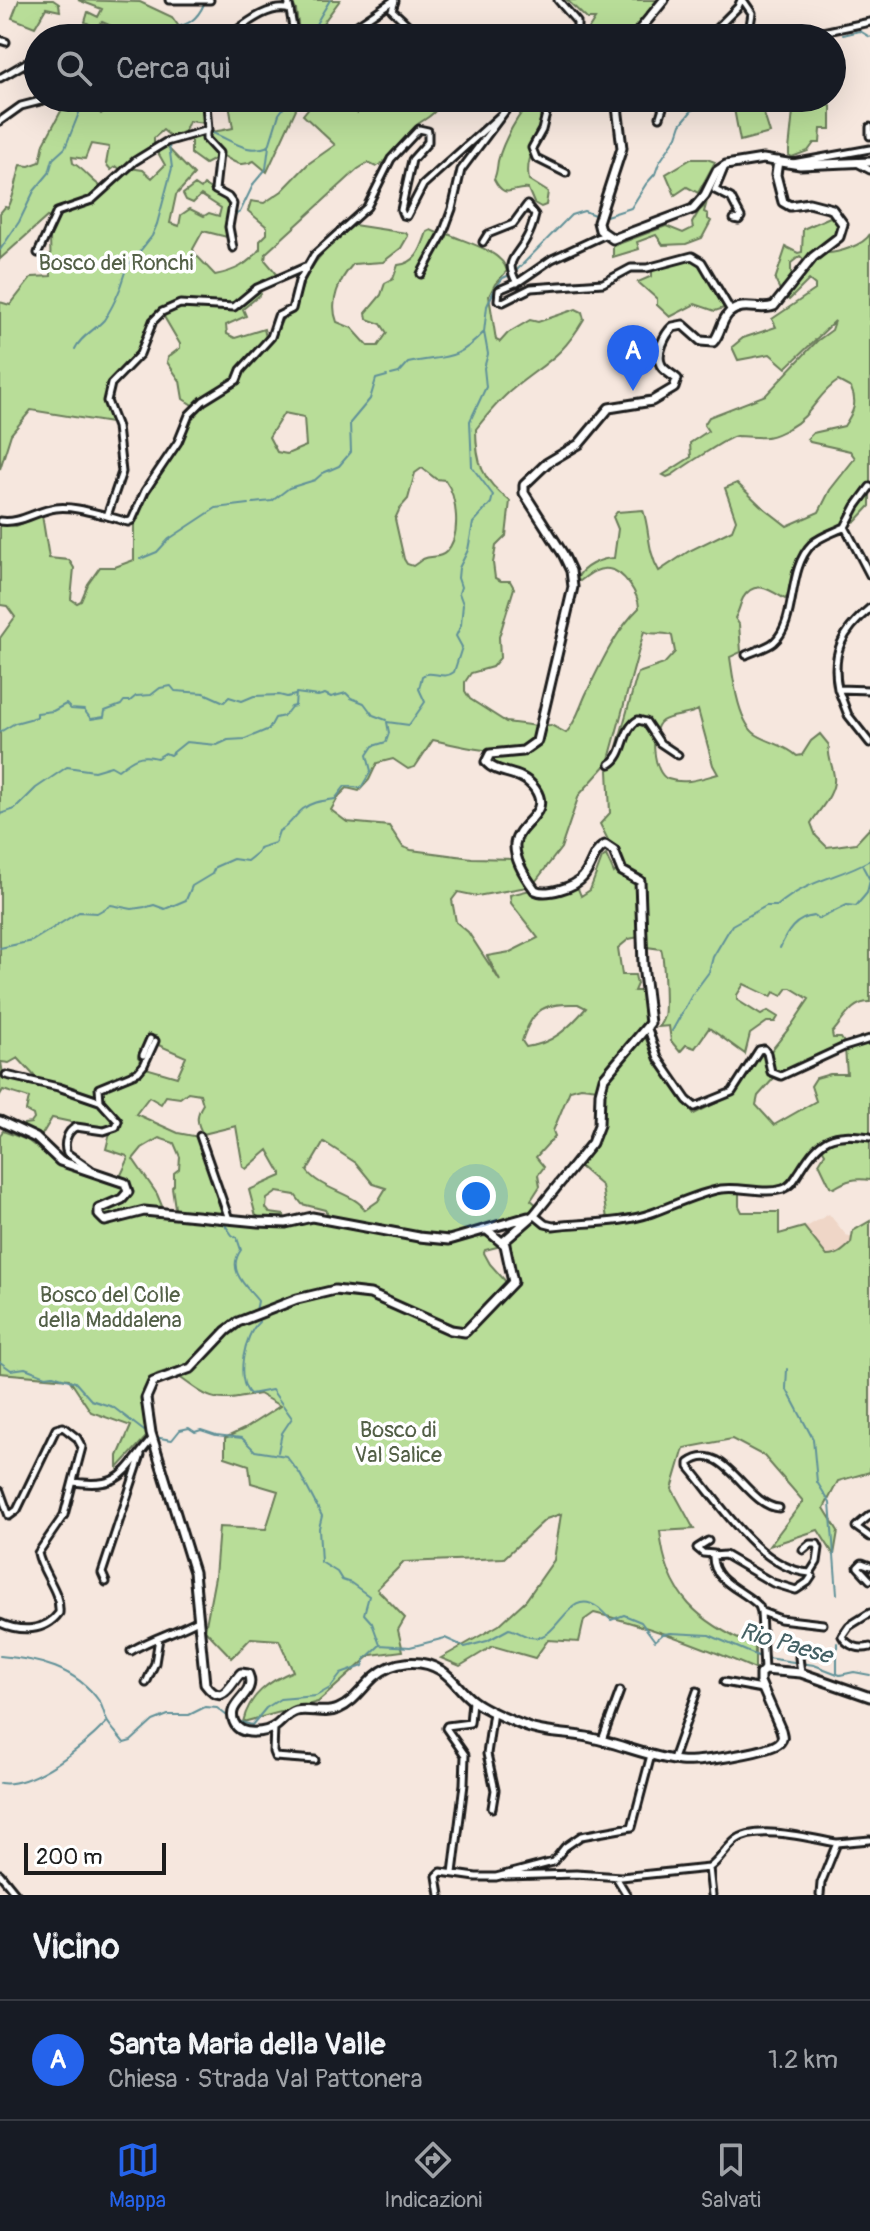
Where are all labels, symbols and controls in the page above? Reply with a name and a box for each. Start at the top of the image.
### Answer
search box [24,24,846,112]
icon: search [52,46,96,90]
text: Cerca qui [116,50,230,87]
park label: Bosco dei Ronchi [39,249,193,277]
pin: A [607,325,659,391]
your location [456,1176,496,1216]
park label: Bosco del Colle della Maddalena [38,1281,182,1334]
park label: Bosco di Val Salice [354,1416,442,1469]
water label: Rio Paese [737,1617,837,1671]
scale bar [24,1839,166,1875]
text: 200 m [36,1843,103,1871]
text: Vicino [32,1926,120,1969]
text: Santa Maria della Valle [108,2026,385,2063]
text: A [50,2044,66,2076]
text: 1.2 km [768,2044,838,2076]
text: Chiesa · Strada Val Pattonera [108,2063,423,2095]
tab: Mappa [109,2138,166,2214]
tab: Indicazioni [384,2138,482,2214]
tab: Salvati [700,2138,761,2214]

